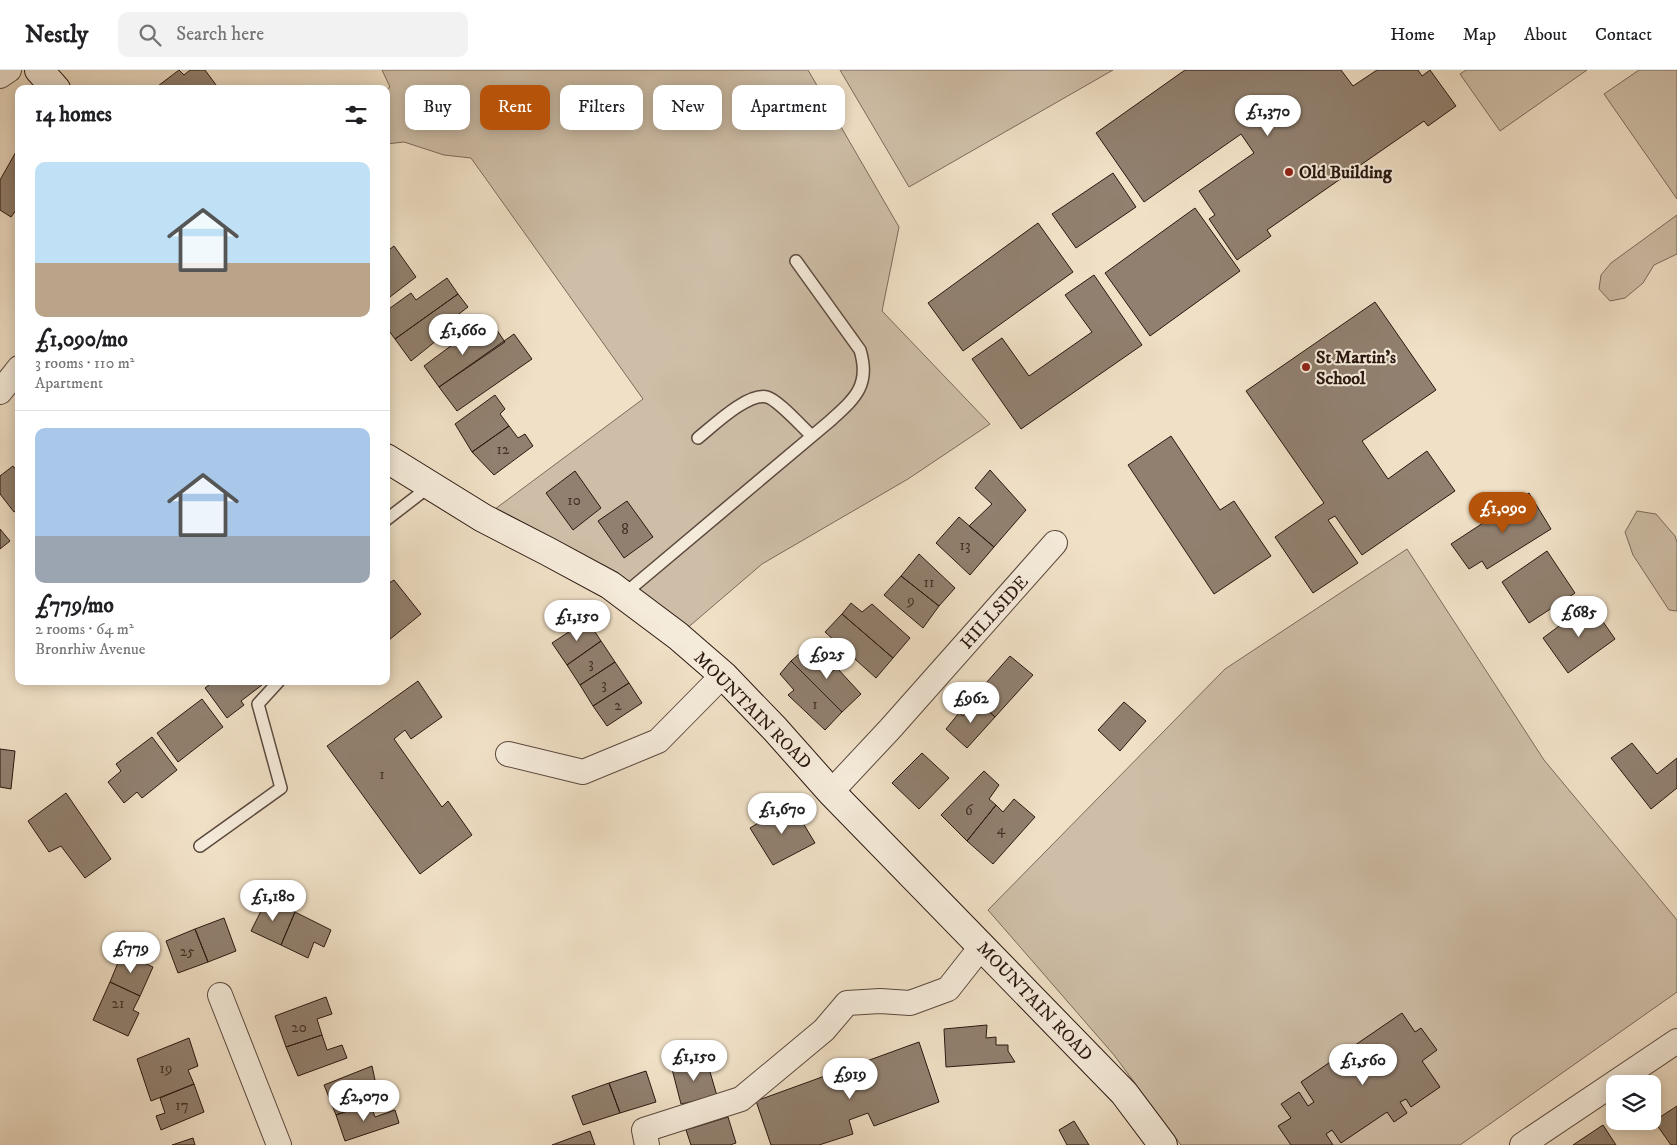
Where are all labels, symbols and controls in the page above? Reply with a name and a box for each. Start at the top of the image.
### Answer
search box [118,12,468,57]
text: Nestly [25,20,88,50]
icon: search [136,21,164,49]
text: Search here [176,23,264,46]
text: Home [1390,24,1435,46]
text: Map [1463,24,1496,46]
text: About [1524,24,1567,46]
text: Contact [1595,24,1652,46]
chip: Buy [405,85,470,130]
chip: Rent [480,85,550,130]
chip: Filters [560,85,643,130]
chip: New [653,85,722,130]
chip: Apartment [732,85,845,130]
pin: £1,370 [1227,94,1309,137]
icon: filters [342,101,370,129]
text: £1,370 [1246,101,1290,121]
text: 14 homes [35,102,112,128]
place label: Old Building [1299,162,1393,184]
marker: Old Building [1283,166,1295,178]
icon: home [158,195,248,285]
pin: £1,660 [422,314,504,356]
text: £1,660 [440,320,486,340]
text: £1,090/mo [35,327,128,353]
place label: St Martin's School [1316,347,1396,390]
text: 3 rooms · 110 m² [35,353,134,373]
marker: St Martin's School [1300,361,1312,373]
text: Apartment [35,373,103,393]
house number: 12 [497,440,510,459]
icon: home [158,460,248,550]
house number: 10 [567,491,581,510]
pin: £1,090 [1462,492,1544,534]
text: £1,090 [1480,498,1526,518]
house number: 8 [621,520,629,539]
house number: 13 [959,536,971,555]
street label: HILLSIDE [956,571,1034,654]
house number: 11 [923,573,935,592]
house number: 9 [906,591,915,610]
text: £779/mo [35,593,114,619]
pin: £685 [1549,596,1609,638]
pin: £1,150 [536,600,618,642]
text: £685 [1561,602,1597,622]
text: £1,150 [555,606,599,626]
text: 2 rooms · 64 m² [35,619,134,639]
pin: £925 [797,638,857,680]
text: Bronrhiw Avenue [35,639,145,659]
text: £925 [810,644,844,664]
street label: MOUNTAIN ROAD [689,647,816,774]
house number: 3 [588,654,594,673]
house number: 3 [601,675,607,694]
pin: £962 [941,682,1001,724]
text: £962 [953,688,989,708]
house number: 1 [812,695,818,714]
house number: 2 [614,696,622,715]
house number: 1 [379,765,385,784]
pin: £1,670 [741,792,823,835]
text: £1,670 [759,799,805,819]
house number: 6 [965,801,974,820]
house number: 4 [997,820,1006,839]
pin: £1,180 [232,880,314,922]
text: £1,180 [251,886,295,906]
pin: £779 [101,932,161,974]
street label: MOUNTAIN ROAD [972,937,1097,1066]
text: £779 [113,938,149,958]
house number: 25 [180,942,195,961]
house number: 21 [112,994,124,1013]
house number: 20 [291,1018,307,1037]
pin: £1,150 [653,1040,735,1082]
pin: £1,560 [1322,1044,1404,1086]
text: £1,150 [672,1046,716,1066]
text: £1,560 [1340,1050,1386,1070]
pin: £919 [820,1058,880,1100]
house number: 19 [160,1059,172,1078]
text: £919 [834,1064,866,1084]
map controls [1606,1075,1661,1130]
button: layers [1606,1075,1661,1130]
pin: £2,070 [323,1080,405,1122]
text: £2,070 [339,1086,389,1106]
house number: 17 [175,1096,189,1115]

